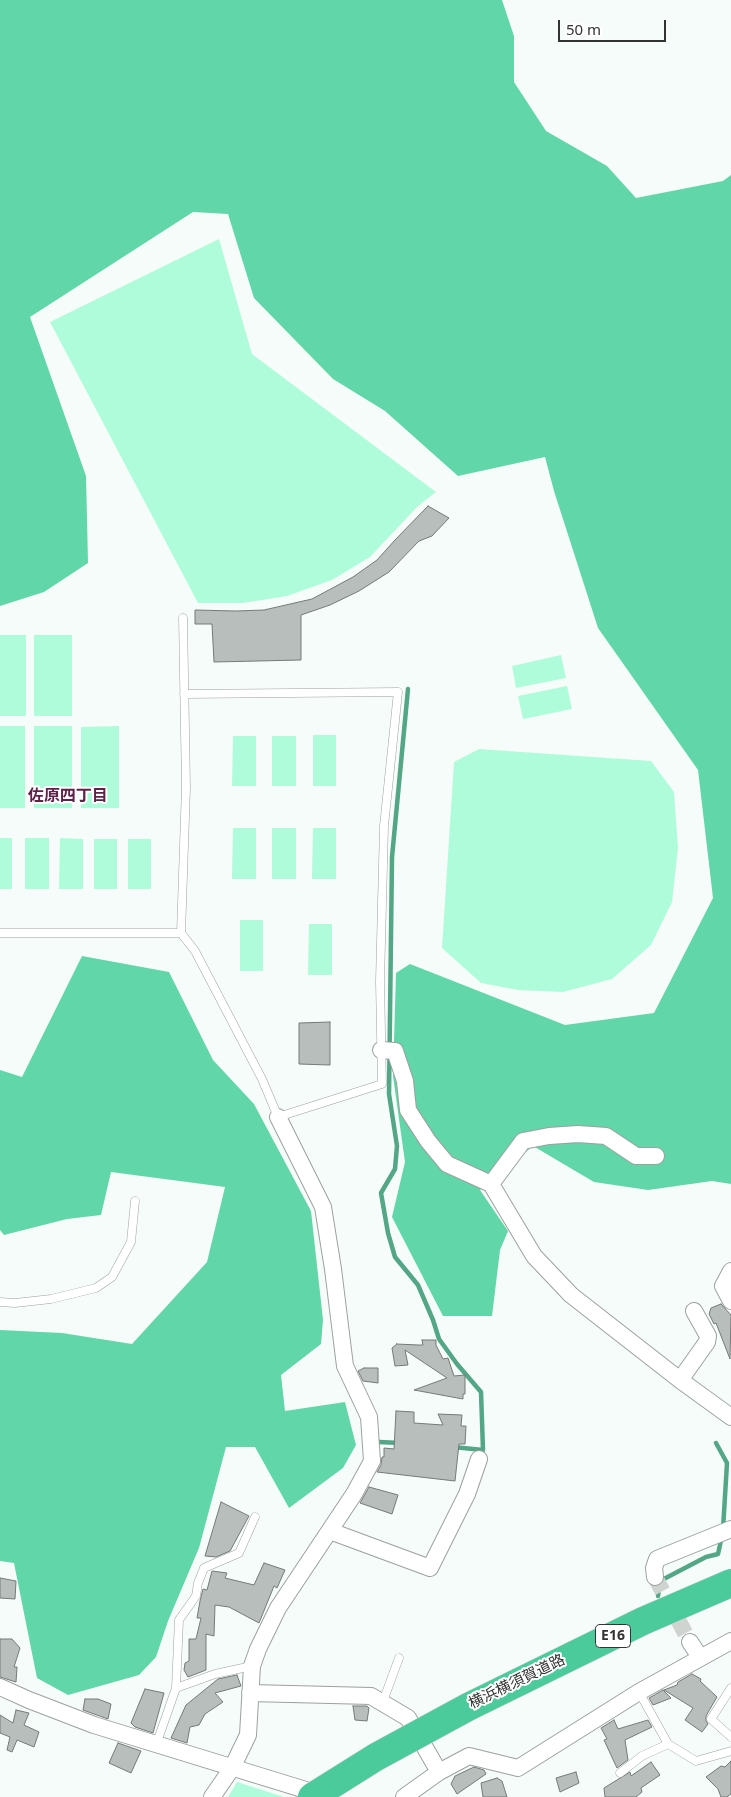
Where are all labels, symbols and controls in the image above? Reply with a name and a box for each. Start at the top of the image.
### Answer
scale bar [561,10,668,42]
text: 50 m [566,19,601,39]
district label: 佐原四丁目 [28,786,108,806]
road number: E16 [596,1624,630,1648]
street label: 横浜横須賀道路 [466,1651,568,1713]

